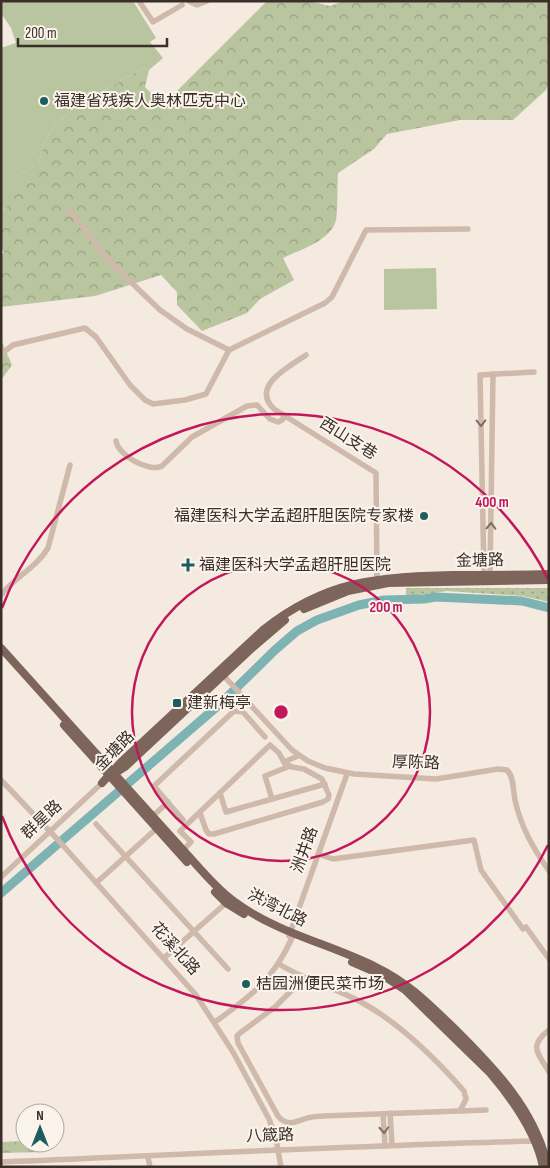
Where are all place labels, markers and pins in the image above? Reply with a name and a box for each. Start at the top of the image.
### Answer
place label: 福建省残疾人奥林匹克中心 [54,92,246,111]
marker: 福建省残疾人奥林匹克中心 [38,95,50,107]
place label: 福建医科大学孟超肝胆医院专家楼 [174,507,414,526]
marker: 福建医科大学孟超肝胆医院专家楼 [418,510,430,522]
place label: 福建医科大学孟超肝胆医院 [199,556,391,575]
marker: 福建医科大学孟超肝胆医院 [181,558,195,572]
place label: 建新梅亭 [187,694,251,713]
marker: 建新梅亭 [171,697,183,709]
centre of rings [272,703,290,721]
place label: 桔园洲便民菜市场 [256,975,384,994]
marker: 桔园洲便民菜市场 [240,978,252,990]

